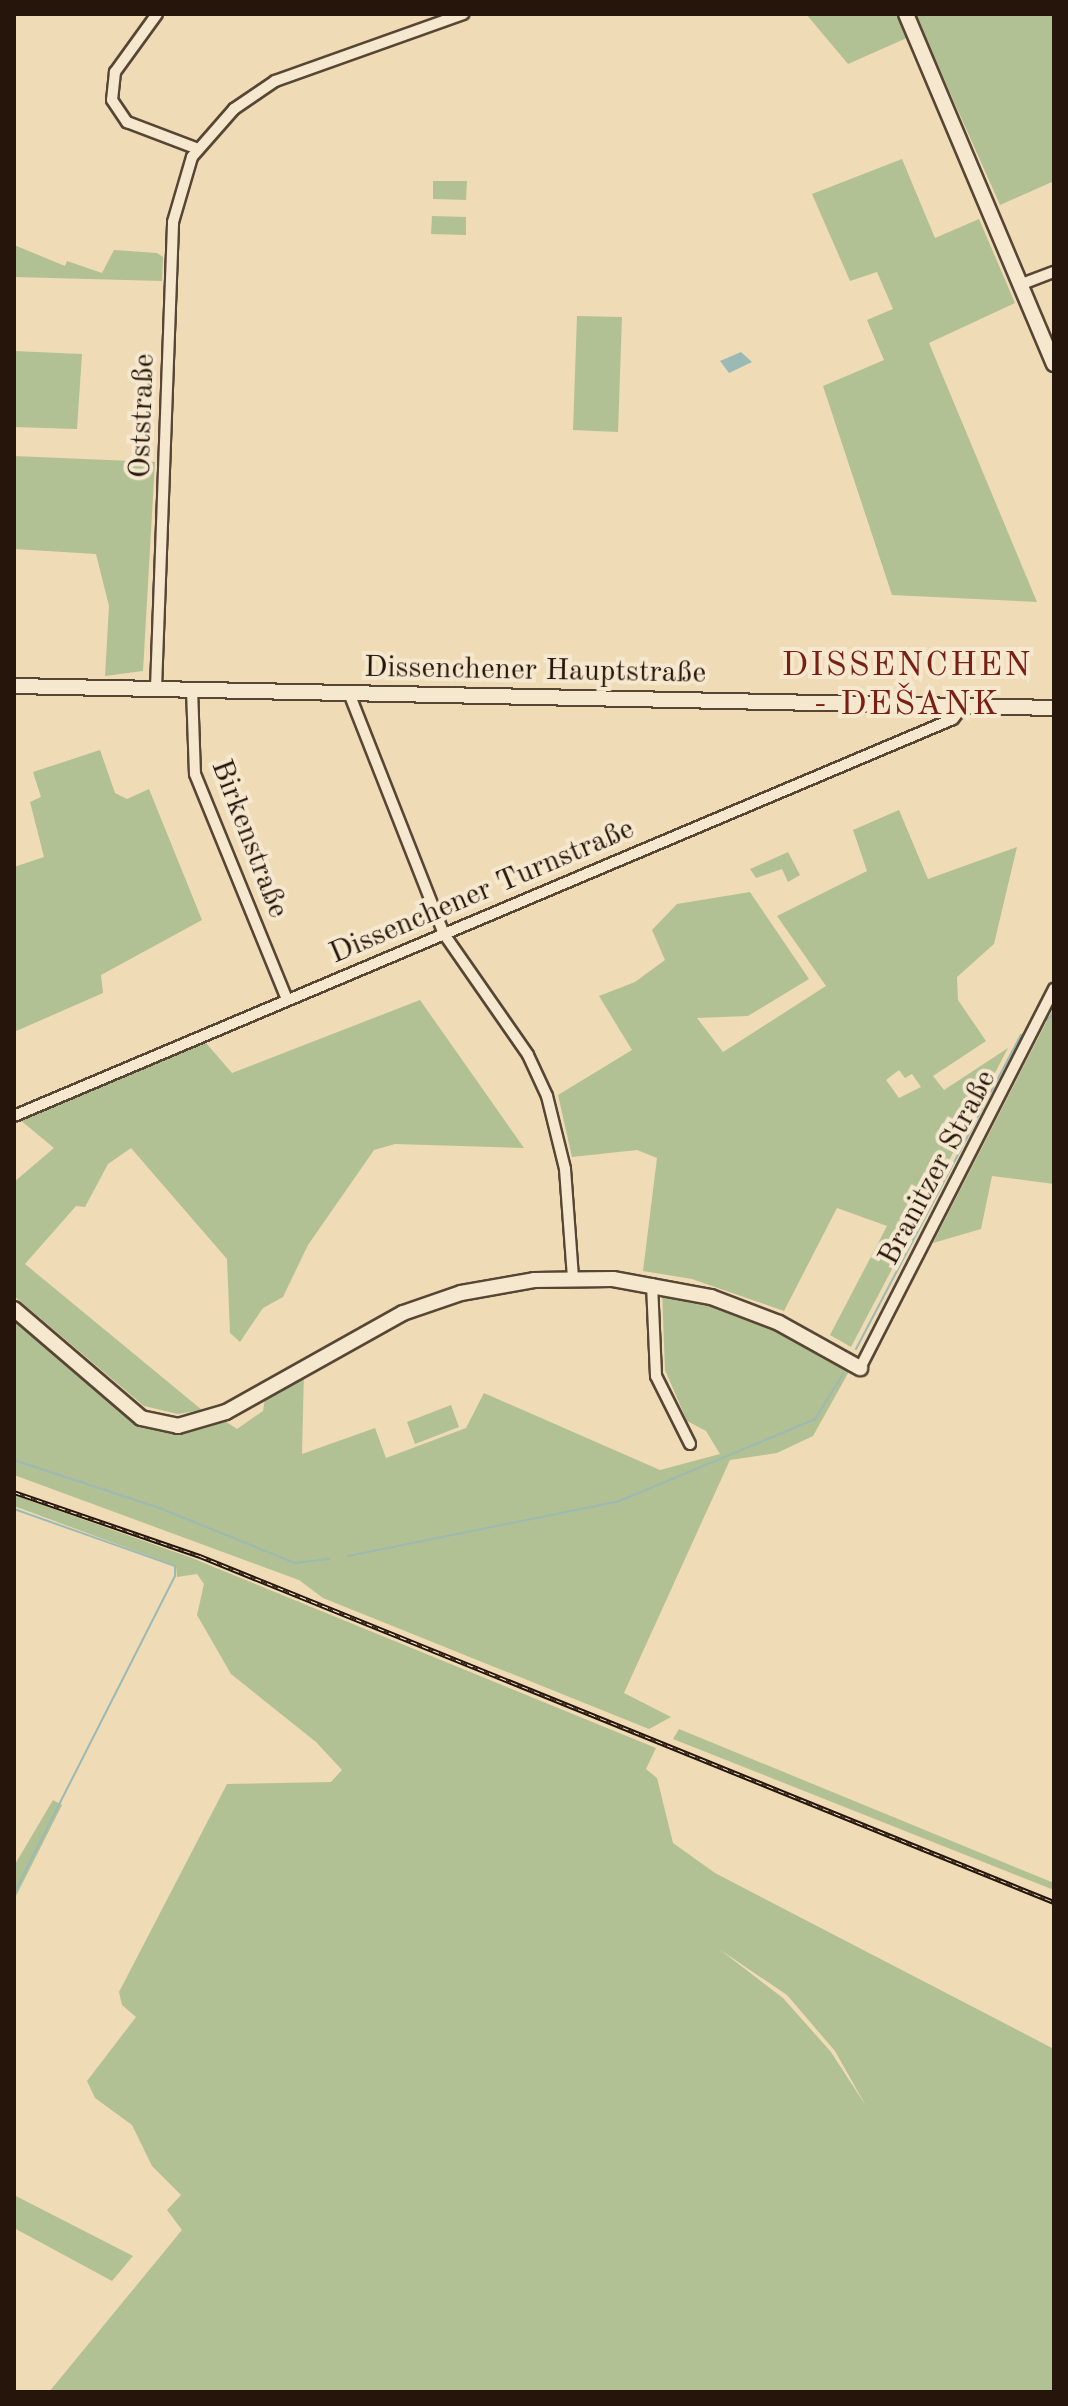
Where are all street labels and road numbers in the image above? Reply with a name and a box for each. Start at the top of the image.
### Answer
street label: Oststraße [123,353,163,479]
street label: Dissenchener Hauptstraße [364,650,706,692]
street label: Birkenstraße [202,755,296,923]
street label: Dissenchener Turnstraße [324,811,640,973]
street label: Branitzer Straße [871,1064,1005,1272]

